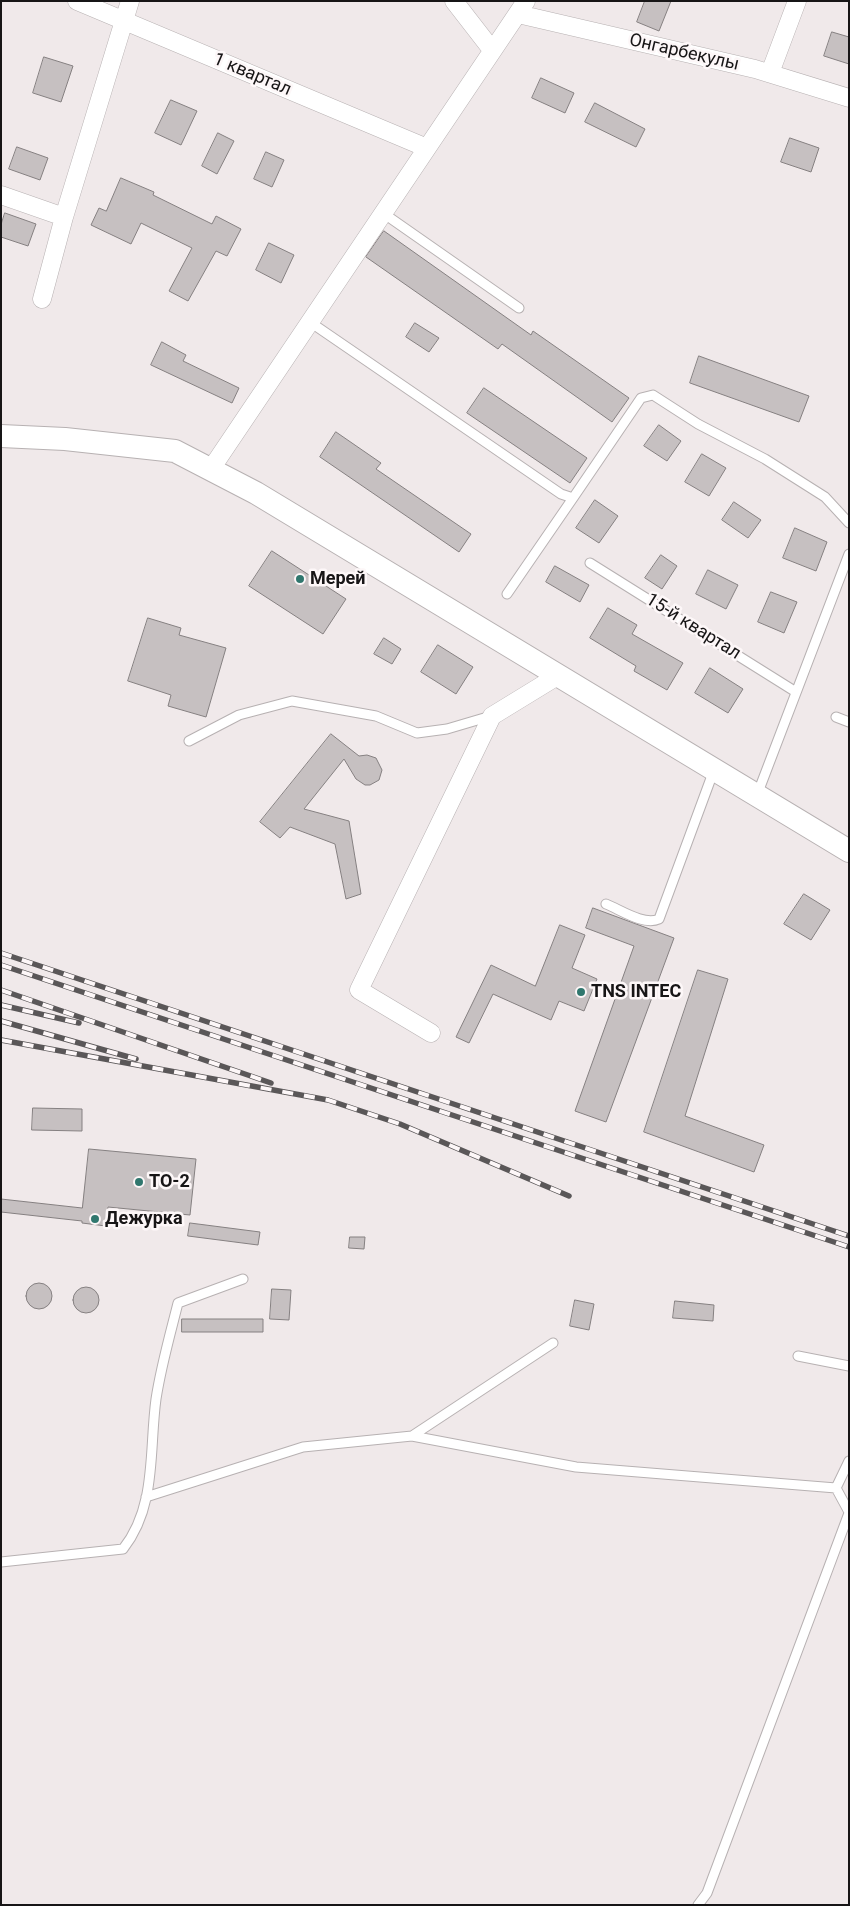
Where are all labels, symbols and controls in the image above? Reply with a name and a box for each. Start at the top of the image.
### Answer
street label: Онгарбекулы [627,30,741,76]
street label: 1 квартал [210,49,294,101]
place label: Мерей [310,568,366,590]
marker: Мерей [294,573,306,585]
street label: 15-й квартал [641,589,745,665]
place label: TNS INTEC [591,981,681,1003]
marker: TNS INTEC [575,986,587,998]
place label: ТО-2 [149,1171,190,1193]
marker: ТО-2 [133,1176,145,1188]
place label: Дежурка [105,1208,183,1230]
marker: Дежурка [89,1213,101,1225]

